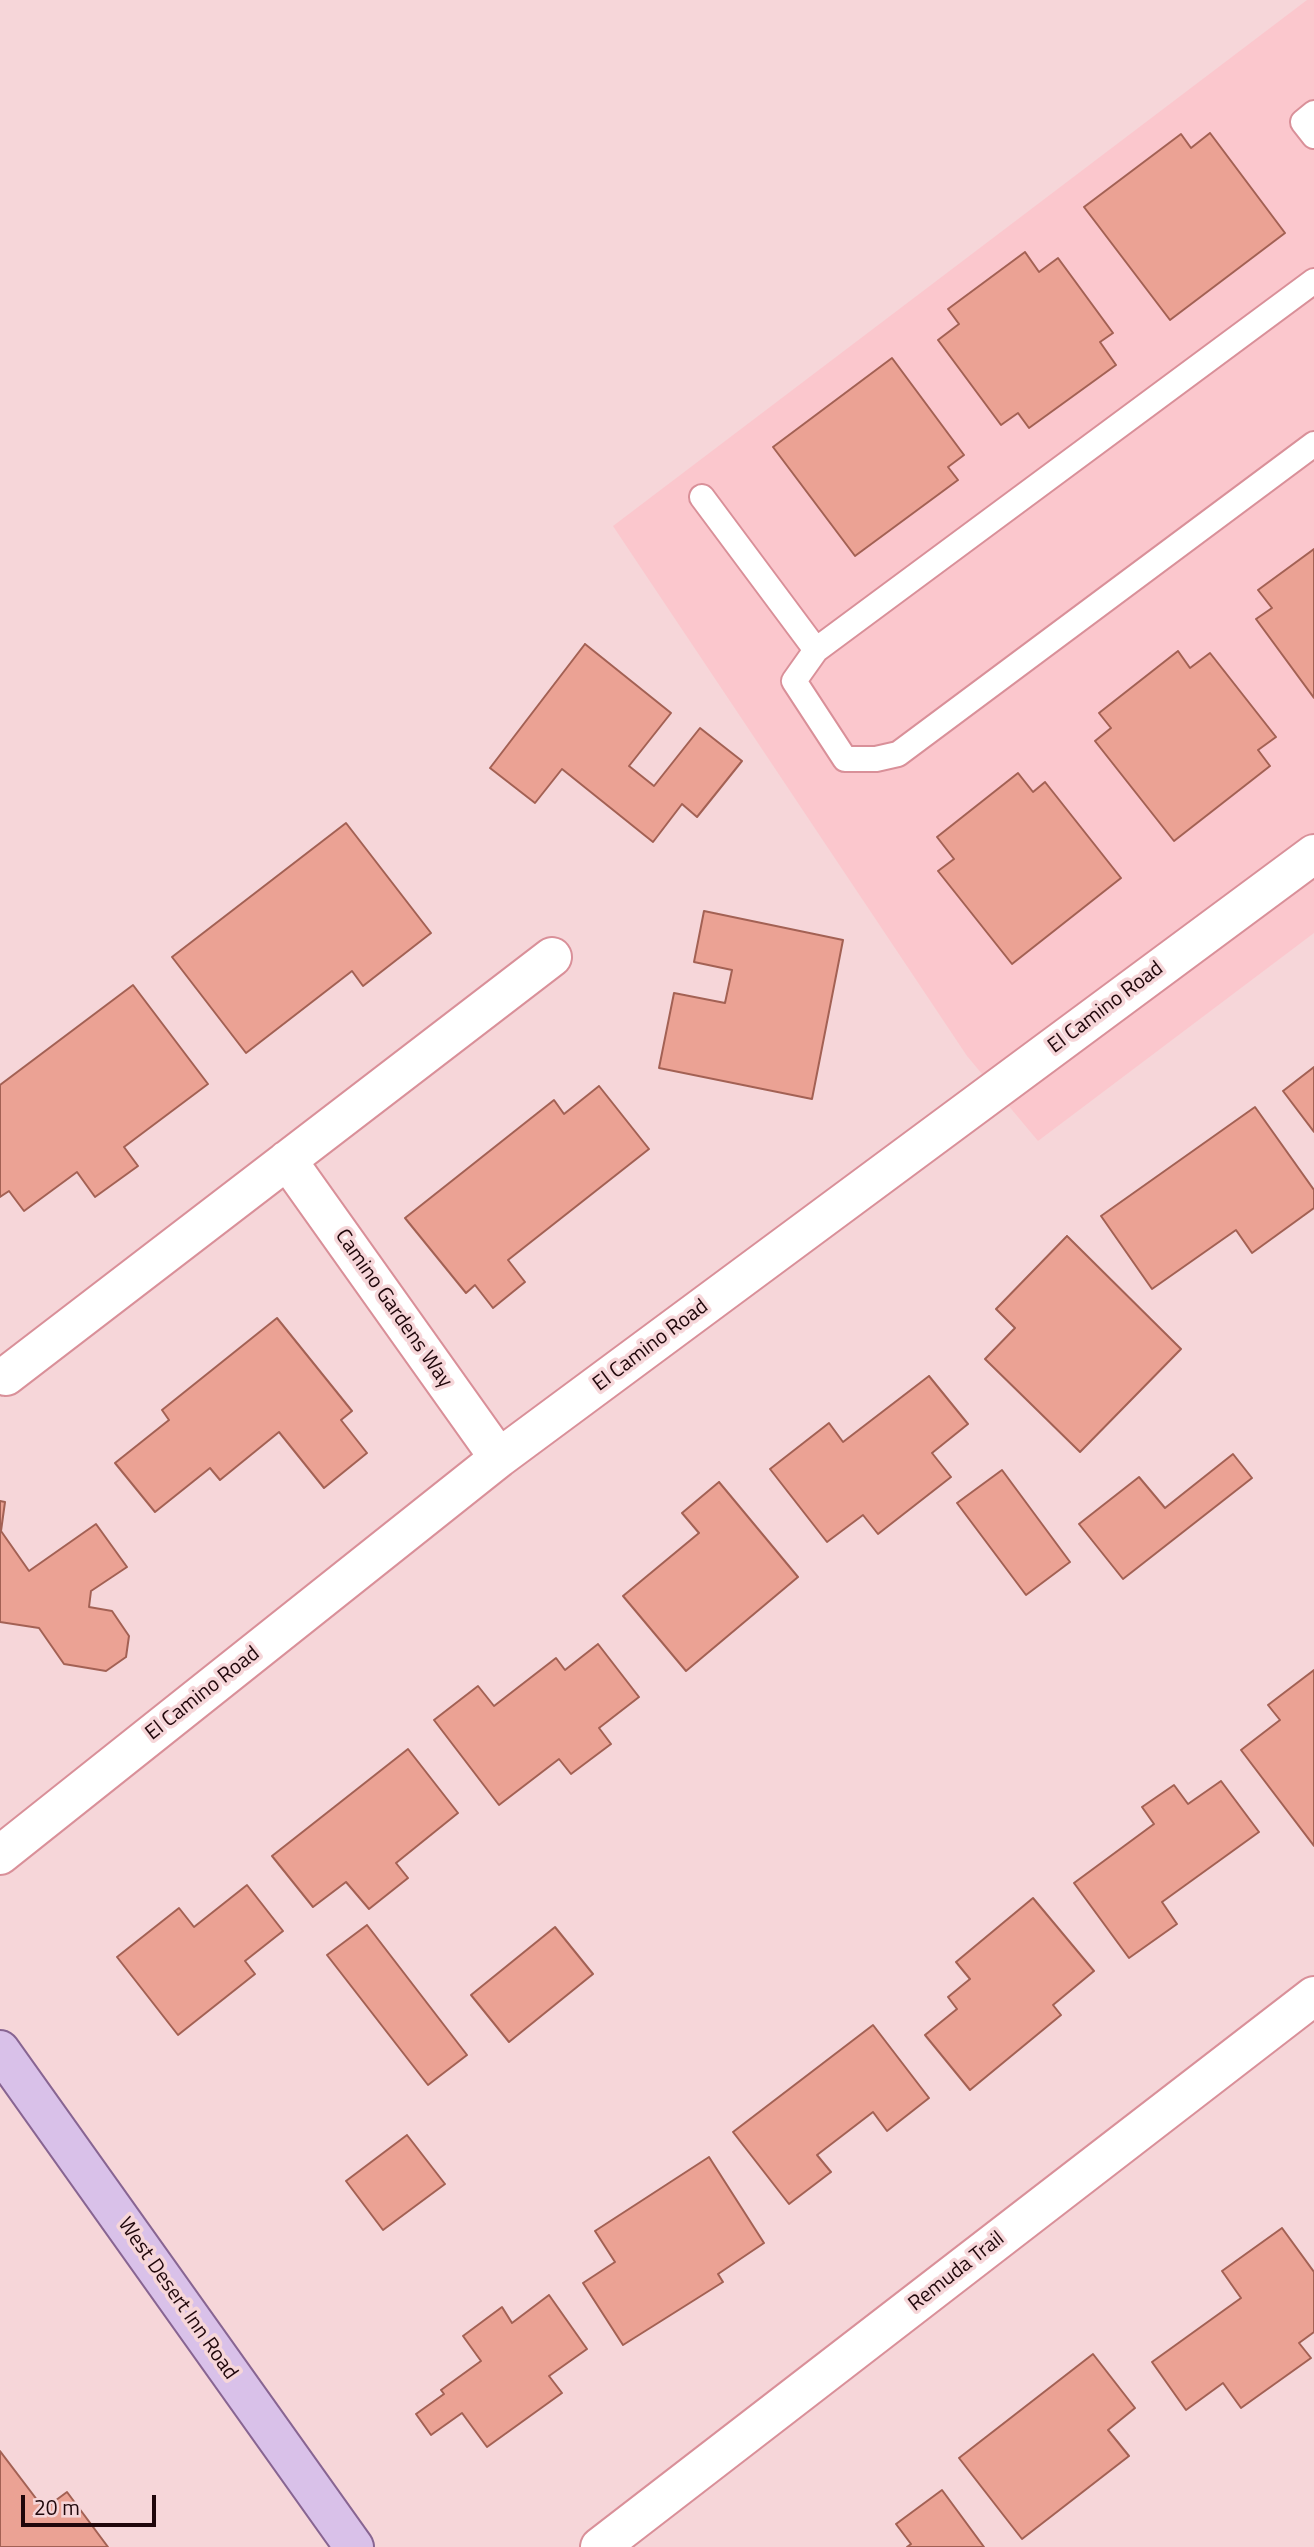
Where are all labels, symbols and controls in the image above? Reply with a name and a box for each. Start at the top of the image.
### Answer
street label: El Camino Road [1043,957,1169,1059]
street label: Camino Gardens Way [329,1225,457,1393]
street label: El Camino Road [588,1295,714,1397]
street label: El Camino Road [141,1642,265,1746]
street label: West Desert Inn Road [112,2213,242,2385]
street label: Remuda Trail [904,2227,1010,2317]
scale bar [24,2480,159,2524]
text: 20 m [34,2491,80,2523]

